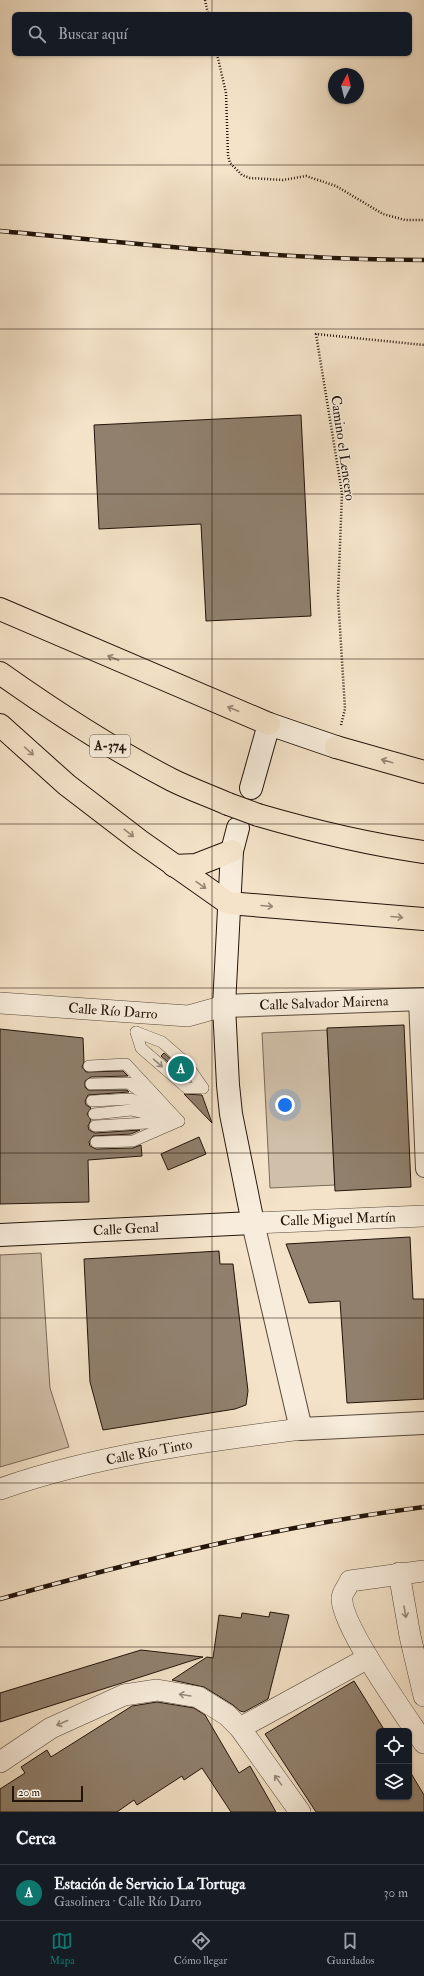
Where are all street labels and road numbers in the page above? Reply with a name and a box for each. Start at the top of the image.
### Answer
street label: Camino el Lencero [327,394,359,502]
road number: A-374 [90,735,130,757]
street label: Calle Salvador Mairena [259,992,389,1014]
street label: Calle Río Darro [68,999,158,1023]
street label: Calle Miguel Martín [280,1208,396,1230]
street label: Calle Genal [93,1219,160,1239]
street label: Calle Río Tinto [104,1435,194,1469]

